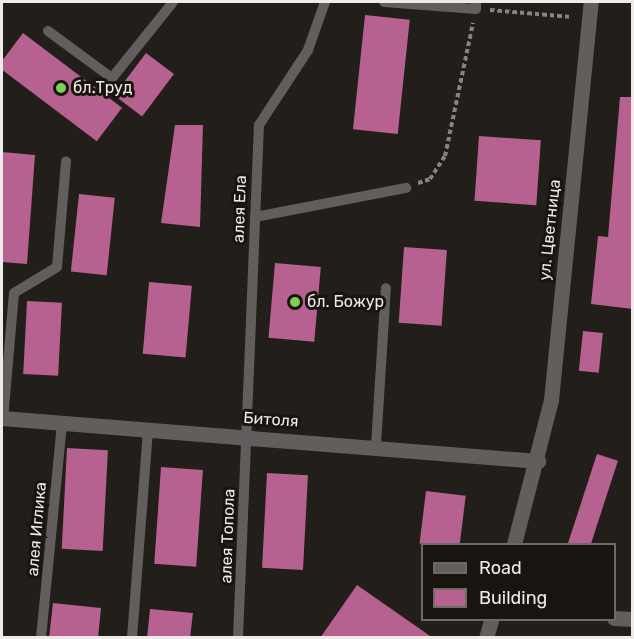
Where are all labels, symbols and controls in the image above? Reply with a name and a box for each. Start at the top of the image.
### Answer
place label: бл.Труд [73,78,132,98]
marker: бл.Труд [54,81,68,95]
street label: алея Ела [229,175,251,243]
street label: ул. Цветница [535,178,565,282]
place label: бл. Божур [307,292,384,312]
marker: бл. Божур [288,295,302,309]
street label: Битоля [243,408,299,432]
street label: алея Иглика [23,481,51,577]
street label: алея Топола [217,488,239,584]
legend [421,543,616,621]
text: Road [479,557,522,579]
text: Building [479,587,547,609]

